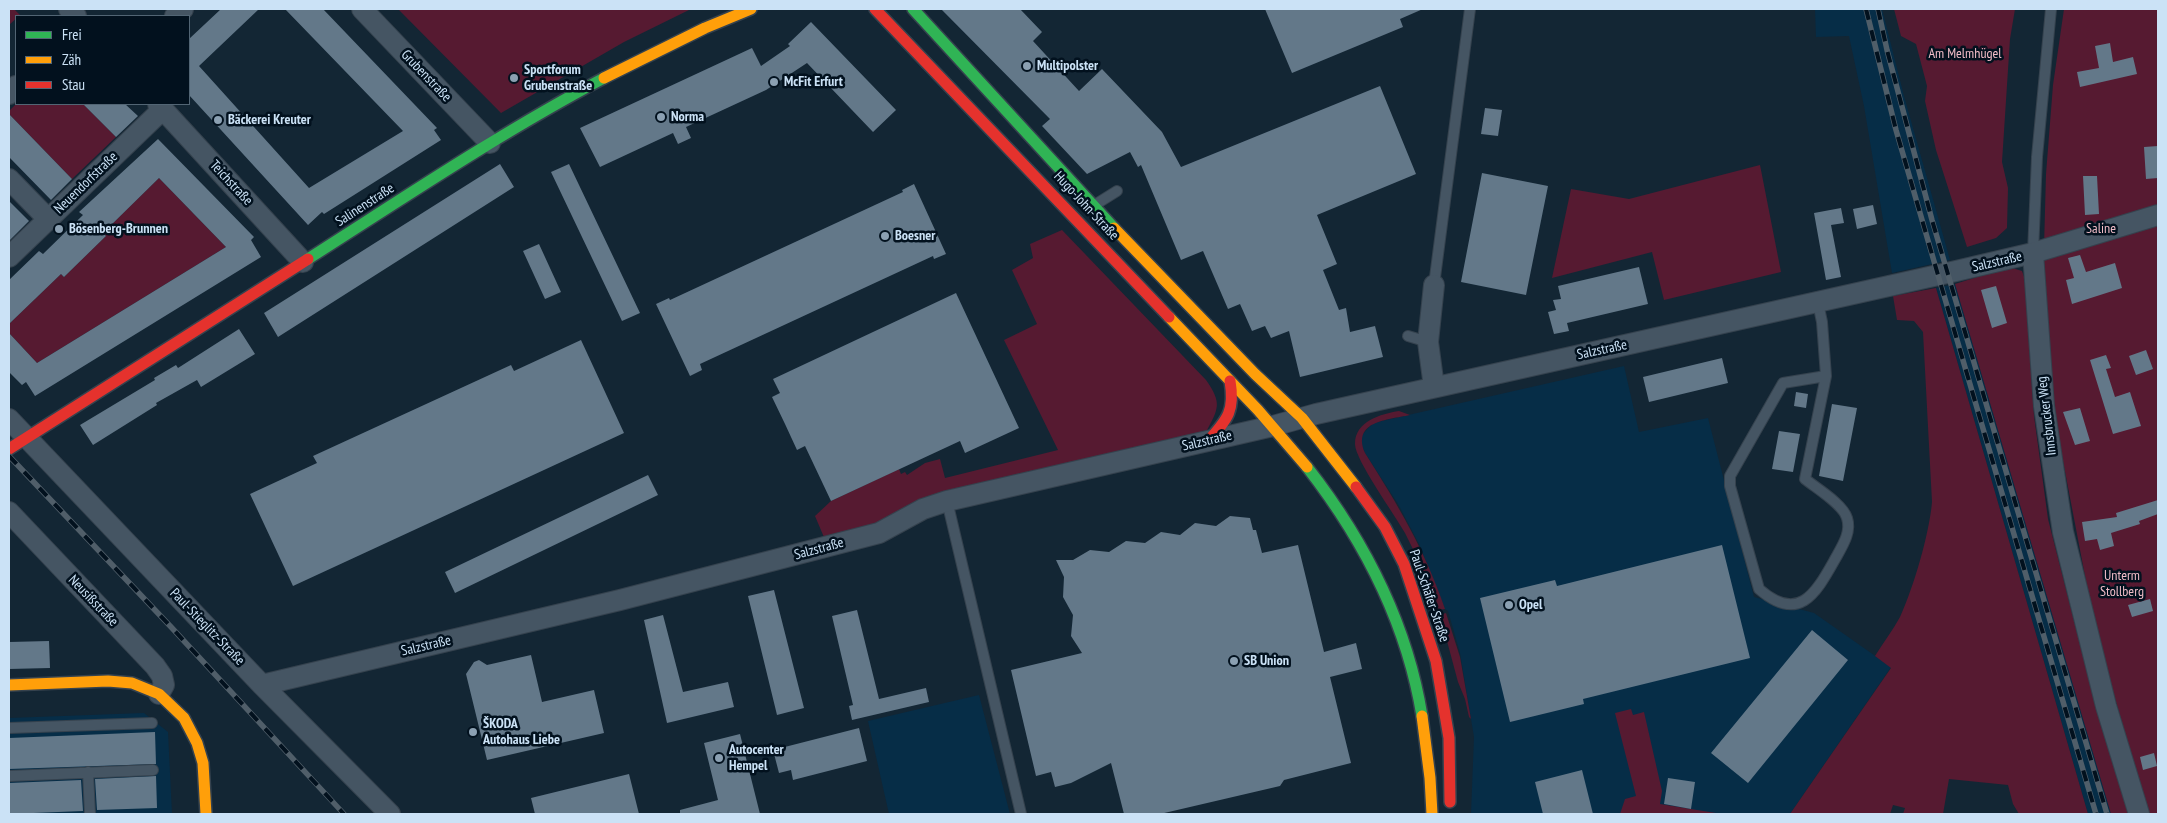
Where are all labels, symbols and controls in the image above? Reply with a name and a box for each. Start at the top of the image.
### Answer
legend [15,15,190,105]
text: Frei [62,25,82,44]
park label: Am Melmhügel [1928,46,2002,62]
street label: Grubenstraße [397,47,455,105]
text: Zäh [62,50,81,69]
place label: Multipolster [1037,58,1098,74]
marker: Multipolster [1021,60,1033,72]
place label: Sportforum Grubenstraße [524,62,592,94]
marker: Sportforum Grubenstraße [508,72,520,84]
place label: McFit Erfurt [784,74,843,90]
text: Stau [62,75,85,94]
marker: McFit Erfurt [768,76,780,88]
place label: Norma [671,109,704,125]
marker: Norma [655,111,667,123]
place label: Bäckerei Kreuter [228,112,311,128]
marker: Bäckerei Kreuter [212,114,224,126]
street label: Neuendorfstraße [51,149,121,217]
street label: Teichstraße [206,157,256,209]
street label: Hugo-John-Straße [1050,168,1122,244]
street label: Salinenstraße [332,180,398,230]
place label: Bösenberg-Brunnen [69,221,168,237]
park label: Saline [2086,221,2116,237]
marker: Bösenberg-Brunnen [53,223,65,235]
place label: Boesner [895,228,935,244]
marker: Boesner [879,230,891,242]
street label: Salzstraße [1970,248,2024,276]
street label: Salzstraße [1576,337,1628,363]
street label: Innsbrucker Weg [2034,375,2060,457]
street label: Salzstraße [1180,427,1234,455]
street label: Salzstraße [792,534,846,564]
street label: Paul-Schäfer-Straße [1405,548,1453,644]
park label: Unterm Stollberg [2100,568,2144,600]
street label: Neusißstraße [65,572,121,630]
street label: Paul-Stieglitz-Straße [166,585,248,669]
place label: Opel [1519,597,1542,613]
marker: Opel [1503,599,1515,611]
street label: Salzstraße [399,632,453,660]
place label: SB Union [1244,653,1289,669]
marker: SB Union [1228,655,1240,667]
place label: ŠKODA Autohaus Liebe [483,716,560,749]
marker: ŠKODA Autohaus Liebe [467,726,479,738]
place label: Autocenter Hempel [729,742,784,774]
marker: Autocenter Hempel [713,752,725,764]

